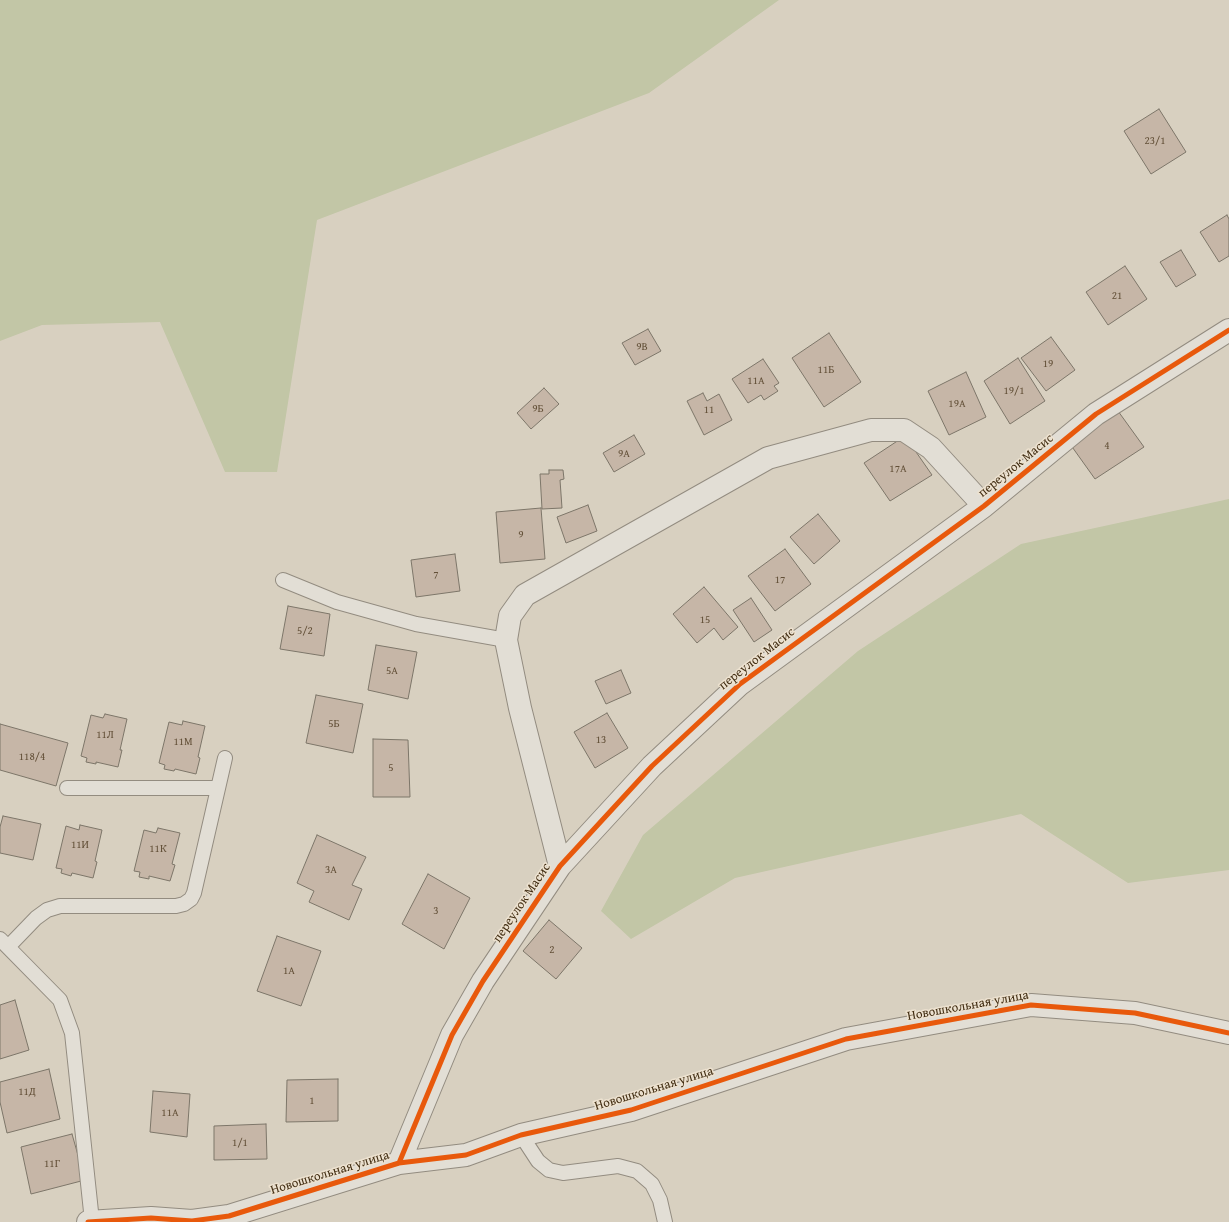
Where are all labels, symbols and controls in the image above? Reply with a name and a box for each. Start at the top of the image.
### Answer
house number: 23/1 [1144,134,1166,148]
house number: 21 [1112,289,1122,303]
house number: 9В [636,340,648,354]
house number: 19 [1043,357,1053,371]
house number: 11Б [818,363,834,377]
house number: 11А [747,374,765,388]
house number: 19/1 [1003,384,1025,398]
house number: 19А [948,397,966,411]
house number: 9Б [532,402,544,416]
house number: 11 [704,403,714,417]
street label: переулок Масис [975,431,1057,501]
house number: 4 [1104,439,1110,453]
house number: 9А [618,447,630,461]
house number: 17А [889,462,907,476]
house number: 9 [518,528,524,542]
house number: 7 [433,568,439,582]
house number: 17 [775,573,785,587]
house number: 15 [700,613,710,627]
house number: 5/2 [297,624,313,638]
street label: переулок Масис [716,624,798,694]
house number: 5А [386,664,398,678]
house number: 5Б [328,717,340,731]
house number: 11Л [96,728,114,742]
house number: 13 [596,733,606,747]
house number: 11М [173,735,193,749]
house number: 118/4 [19,750,45,764]
house number: 5 [388,761,394,775]
house number: 11И [71,838,89,852]
house number: 11К [149,842,167,856]
street label: переулок Масис [490,860,554,946]
house number: 3А [325,863,337,877]
house number: 3 [433,904,439,918]
house number: 2 [549,943,555,957]
house number: 1А [283,964,295,978]
street label: Новошкольная улица [906,988,1030,1024]
street label: Новошкольная улица [593,1064,715,1114]
house number: 11Д [18,1085,36,1099]
house number: 1 [309,1094,315,1108]
house number: 11А [161,1106,179,1120]
house number: 1/1 [232,1136,248,1150]
street label: Новошкольная улица [269,1148,391,1198]
house number: 11Г [44,1157,60,1171]

